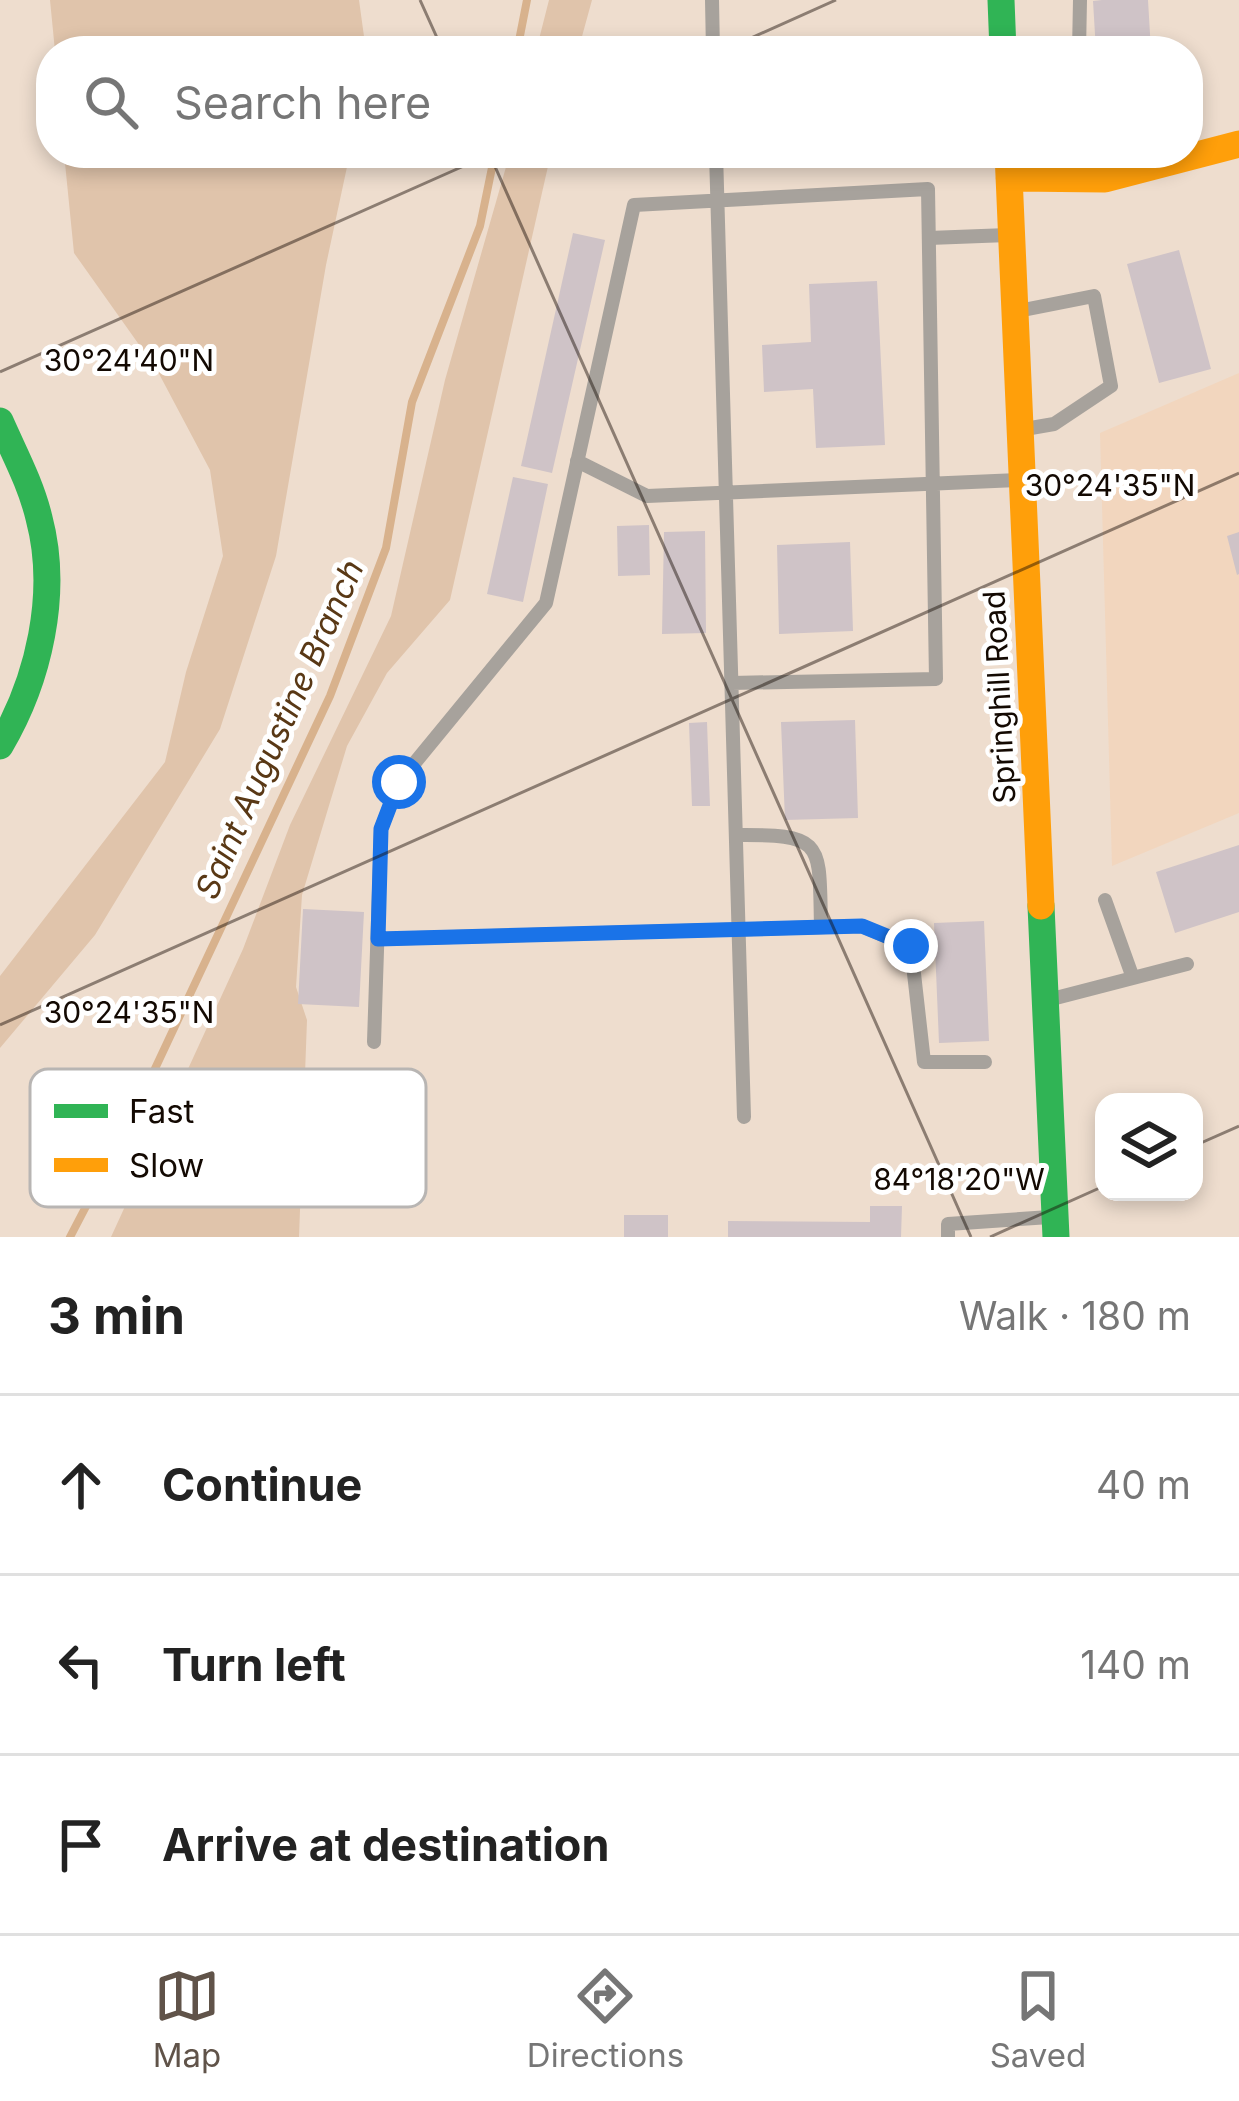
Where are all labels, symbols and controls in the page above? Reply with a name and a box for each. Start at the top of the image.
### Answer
search box [36,36,1203,168]
icon: search [78,69,144,135]
text: Search here [174,75,431,130]
text: 30°24'40"N [44,342,214,378]
text: 30°24'35"N [1025,467,1195,503]
water label: Saint Augustine Branch [186,553,372,905]
street label: Springhill Road [975,590,1023,804]
route start [372,755,426,809]
route end [884,919,938,973]
text: 30°24'35"N [44,994,214,1030]
legend [30,1069,426,1207]
text: Fast [129,1091,195,1131]
map controls [1095,1093,1203,1201]
button: layers [1095,1093,1203,1201]
text: Slow [129,1145,204,1185]
text: 84°18'20"W [873,1161,1045,1197]
text: 3 min [48,1285,185,1346]
text: Walk · 180 m [959,1292,1191,1339]
icon: ahead [48,1452,114,1518]
text: Continue [162,1457,362,1512]
text: 40 m [1096,1461,1191,1508]
icon: left [48,1632,114,1698]
text: Turn left [162,1637,346,1692]
text: 140 m [1080,1641,1191,1688]
icon: arrive [48,1812,114,1878]
text: Arrive at destination [162,1817,609,1872]
tab: Map [153,1963,221,2075]
tab: Directions [527,1963,684,2075]
tab: Saved [990,1963,1086,2075]

